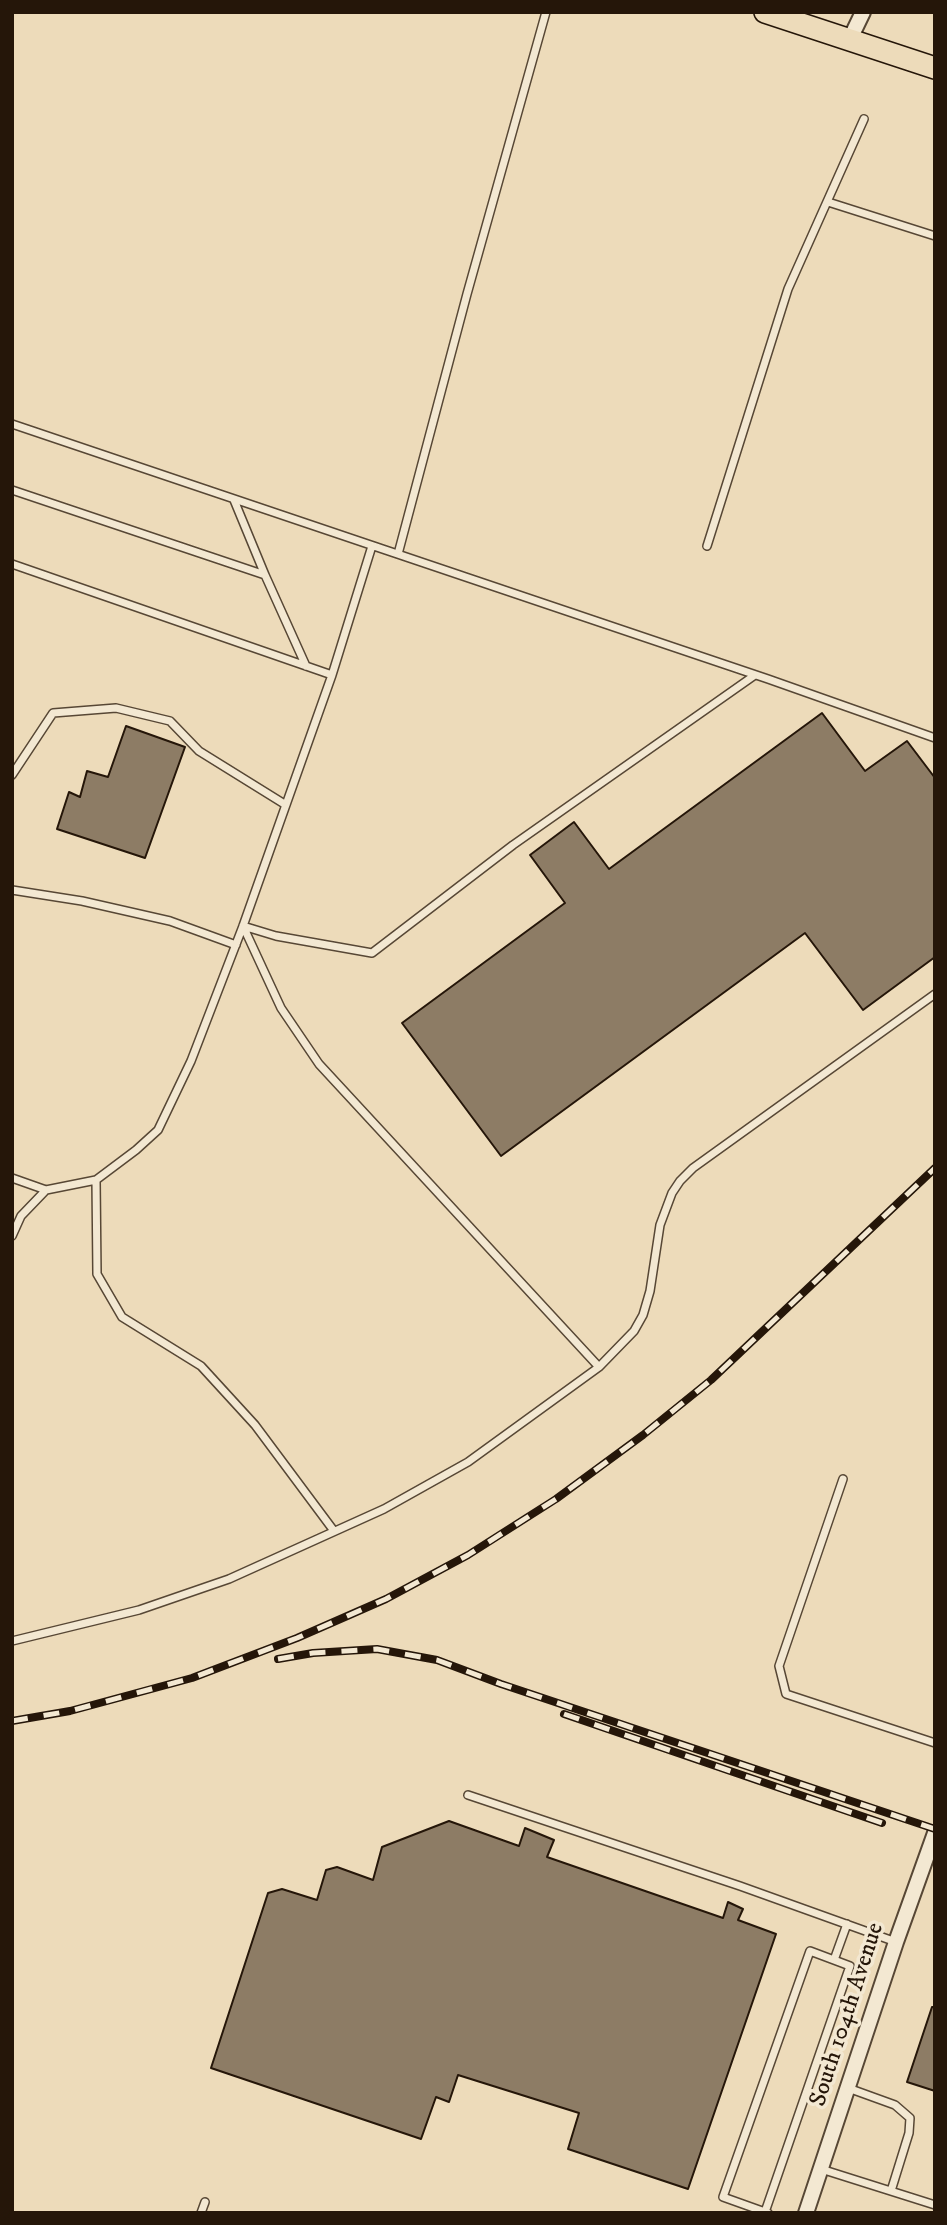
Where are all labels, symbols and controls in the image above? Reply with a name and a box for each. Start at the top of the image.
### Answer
street label: South 104th Avenue [805,1920,891,2110]

